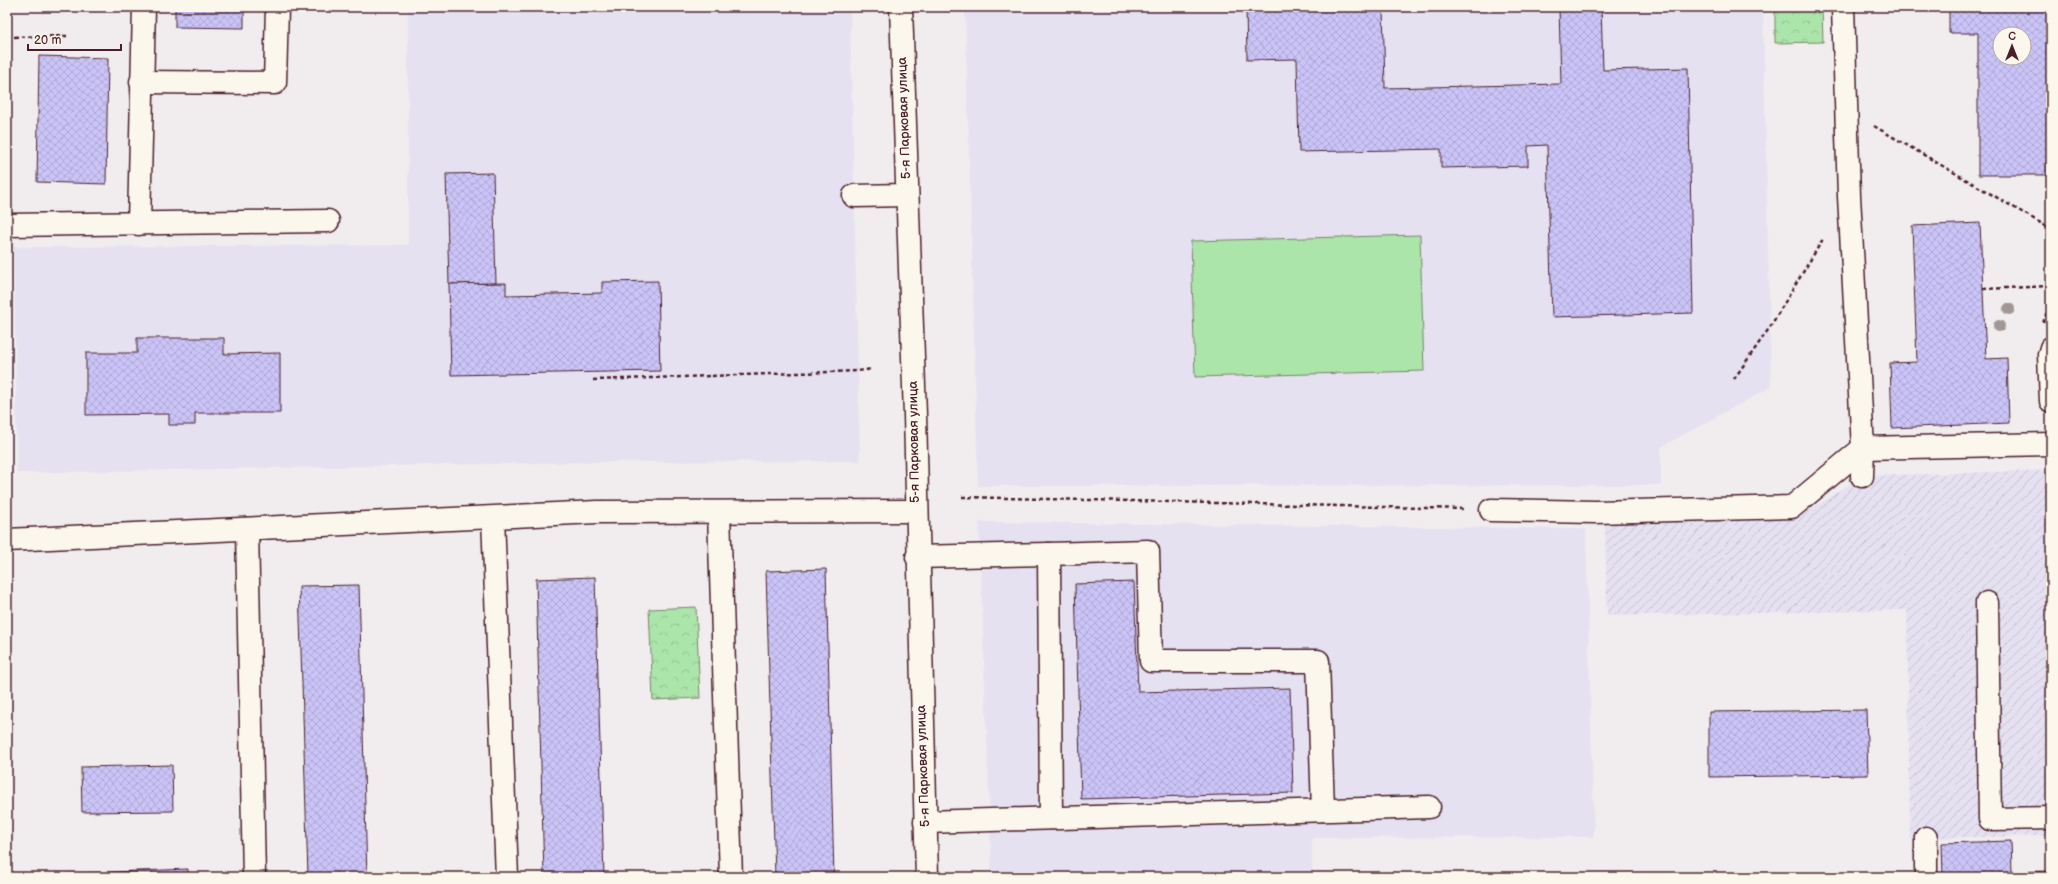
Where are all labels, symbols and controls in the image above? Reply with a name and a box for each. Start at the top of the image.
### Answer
scale bar [28,26,121,52]
north arrow [1992,26,2032,66]
text: С [2008,30,2016,43]
text: 20 m [34,33,61,48]
street label: 5-я Парковая улица [894,56,914,179]
street label: 5-я Парковая улица [905,380,923,503]
street label: 5-я Парковая улица [913,704,933,827]

